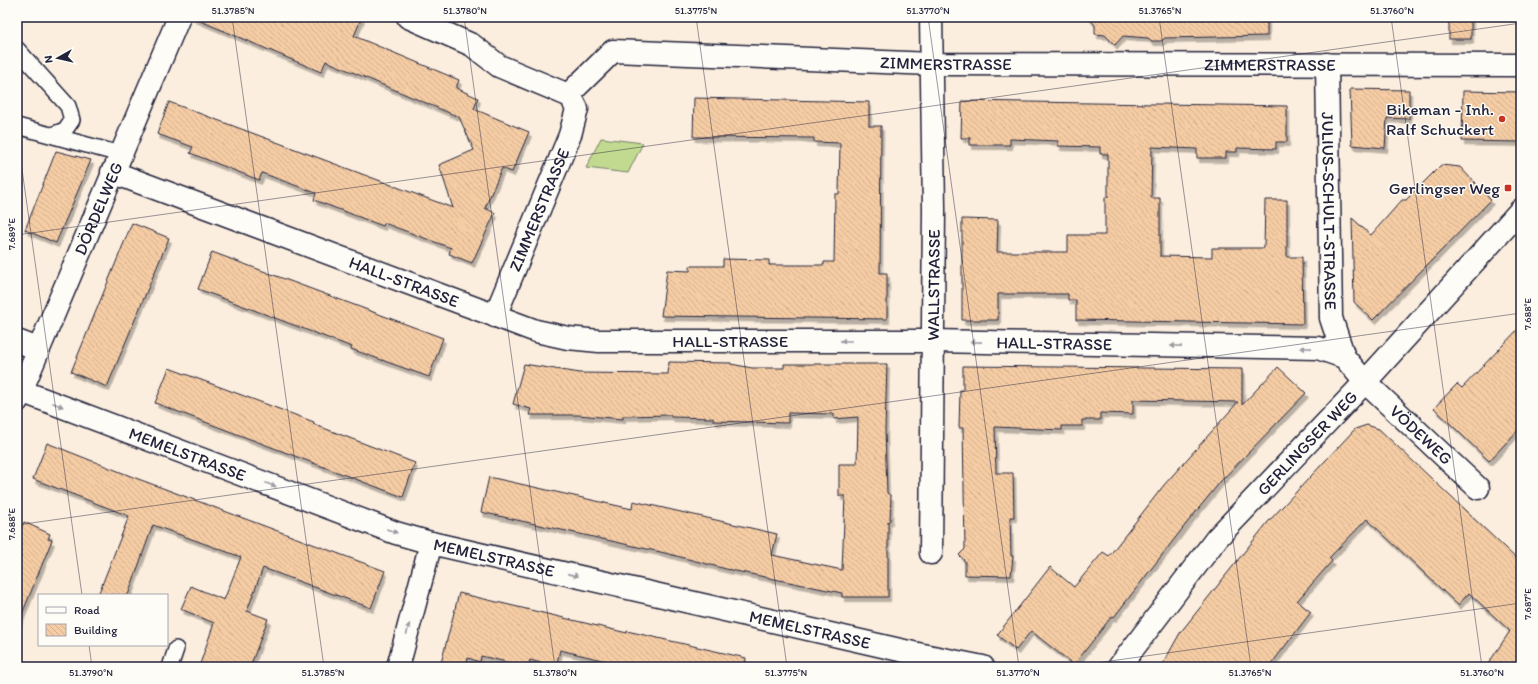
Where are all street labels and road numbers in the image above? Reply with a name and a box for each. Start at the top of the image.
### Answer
street label: ZIMMERSTRASSE [880,52,1012,74]
street label: ZIMMERSTRASSE [1204,54,1336,75]
street label: JULIUS-SCHULT-STRASSE [1318,112,1341,310]
street label: ZIMMERSTRASSE [505,145,573,274]
street label: DÖRDELWEG [70,159,127,258]
street label: WALLSTRASSE [923,229,944,341]
street label: HALL-STRASSE [346,252,462,311]
street label: HALL-STRASSE [672,331,788,351]
street label: HALL-STRASSE [996,332,1112,354]
street label: GERLINGSER WEG [1253,387,1361,499]
street label: VÖDEWEG [1386,401,1457,469]
street label: MEMELSTRASSE [126,423,249,485]
street label: MEMELSTRASSE [432,534,556,581]
street label: MEMELSTRASSE [747,606,872,653]

